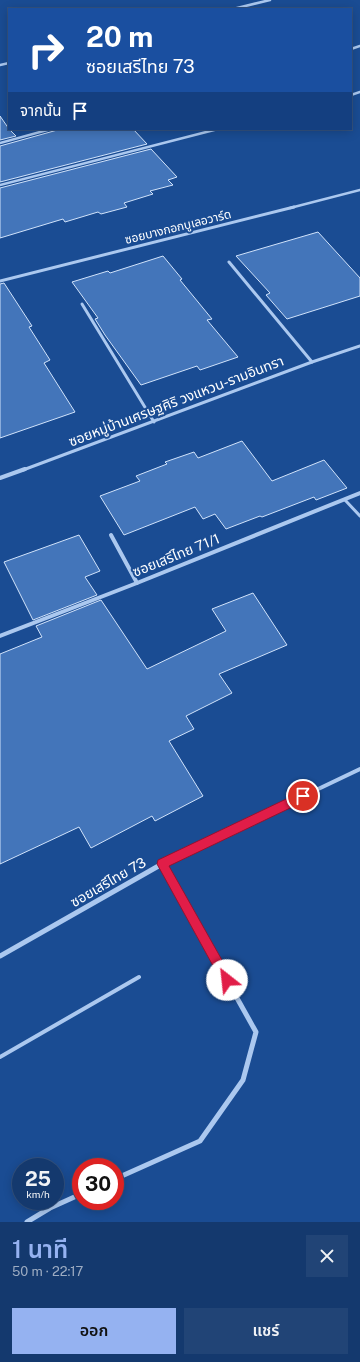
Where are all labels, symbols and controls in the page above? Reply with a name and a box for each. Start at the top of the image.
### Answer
text: 20 m [86,20,153,53]
icon: right [20,24,72,76]
text: ซอยเสรีไทย 73 [86,56,195,77]
icon: arrive [69,100,91,122]
text: จากนั้น [20,102,61,119]
street label: ซอยบางกอกบูเลอวาร์ด [123,207,233,247]
street label: ซอยหมู่บ้านเศรษฐศิริ วงแหวน-รามอินทรา [66,352,286,450]
street label: ซอยเสรีไทย 71/1 [130,530,222,580]
pin [286,779,320,813]
icon: arrive [292,785,314,807]
street label: ซอยเสรีไทย 73 [67,854,149,910]
position arrow [206,959,248,1001]
speed limit sign: 30 [72,1158,124,1210]
text: 25 [25,1167,51,1191]
text: km/h [26,1188,50,1200]
text: 1 นาที [12,1235,68,1263]
button: close [306,1235,348,1277]
text: 50 m · 22:17 [12,1264,83,1279]
button: ออก [12,1308,176,1354]
button: แชร์ [184,1308,348,1354]

